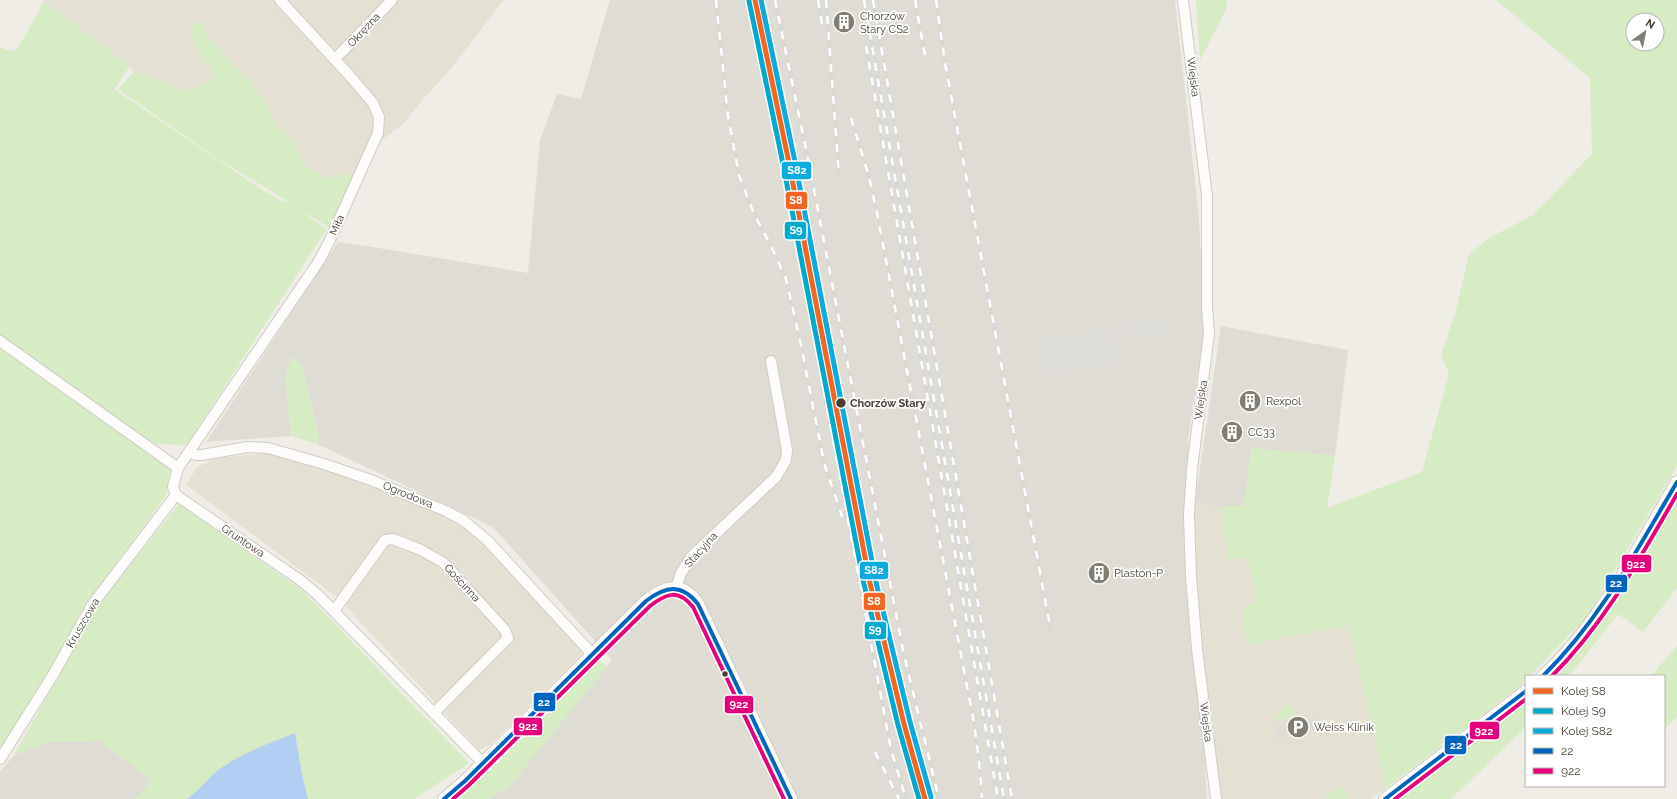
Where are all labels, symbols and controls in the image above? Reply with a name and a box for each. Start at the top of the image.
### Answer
building icon: Chorzów Stary CS2 [831,9,857,35]
street label: Okrężna [345,10,383,50]
place label: Chorzów Stary CS2 [860,10,909,36]
north arrow [1625,12,1665,52]
text: N [1643,16,1657,32]
street label: Wiejska [1184,56,1202,98]
line badge: S82 [781,161,812,180]
text: S82 [787,164,807,177]
line badge: S8 [785,191,808,210]
text: S8 [789,194,803,207]
street label: Miła [327,213,347,237]
line badge: S9 [784,221,807,240]
text: S9 [789,224,803,237]
street label: Wiejska [1192,379,1210,421]
building icon: Rexpol [1237,388,1263,414]
place label: Rexpol [1266,395,1301,408]
marker: Chorzów Stary [834,396,848,410]
place label: Chorzów Stary [850,397,926,410]
building icon: CC33 [1219,419,1245,445]
place label: CC33 [1248,426,1275,439]
street label: Ogrodowa [381,479,435,511]
street label: Gruntowa [219,522,267,560]
street label: Stacyjna [682,530,720,570]
line badge: 922 [1621,554,1652,573]
text: 922 [1627,558,1645,571]
building icon: Plaston-P [1086,560,1112,586]
street label: Gościnna [441,561,483,605]
line badge: S82 [859,561,889,580]
text: S82 [864,564,884,577]
place label: Plaston-P [1114,567,1163,580]
line badge: 22 [1605,574,1628,593]
text: 22 [1610,577,1622,590]
line badge: S8 [863,592,886,611]
text: S8 [867,595,881,608]
street label: Kruszcowa [64,596,102,650]
line badge: S9 [864,621,887,640]
text: S9 [868,624,882,637]
unlabelled marker [720,669,730,679]
legend [1525,675,1665,787]
text: Kolej S8 [1561,684,1606,698]
line badge: 22 [533,692,556,712]
line badge: 922 [724,695,754,714]
text: 22 [538,696,550,709]
text: 922 [730,698,748,711]
street label: Wiejska [1197,701,1215,743]
text: Kolej S9 [1561,704,1606,718]
parking icon: Weiss Klinik [1285,714,1311,740]
line badge: 922 [513,717,543,736]
text: 922 [519,720,537,733]
place label: Weiss Klinik [1314,721,1374,734]
line badge: 922 [1469,721,1500,740]
text: Kolej S82 [1561,724,1612,738]
text: 922 [1475,725,1493,738]
line badge: 22 [1444,735,1467,755]
text: 22 [1450,739,1462,752]
text: 22 [1561,744,1574,758]
text: 922 [1561,764,1581,778]

